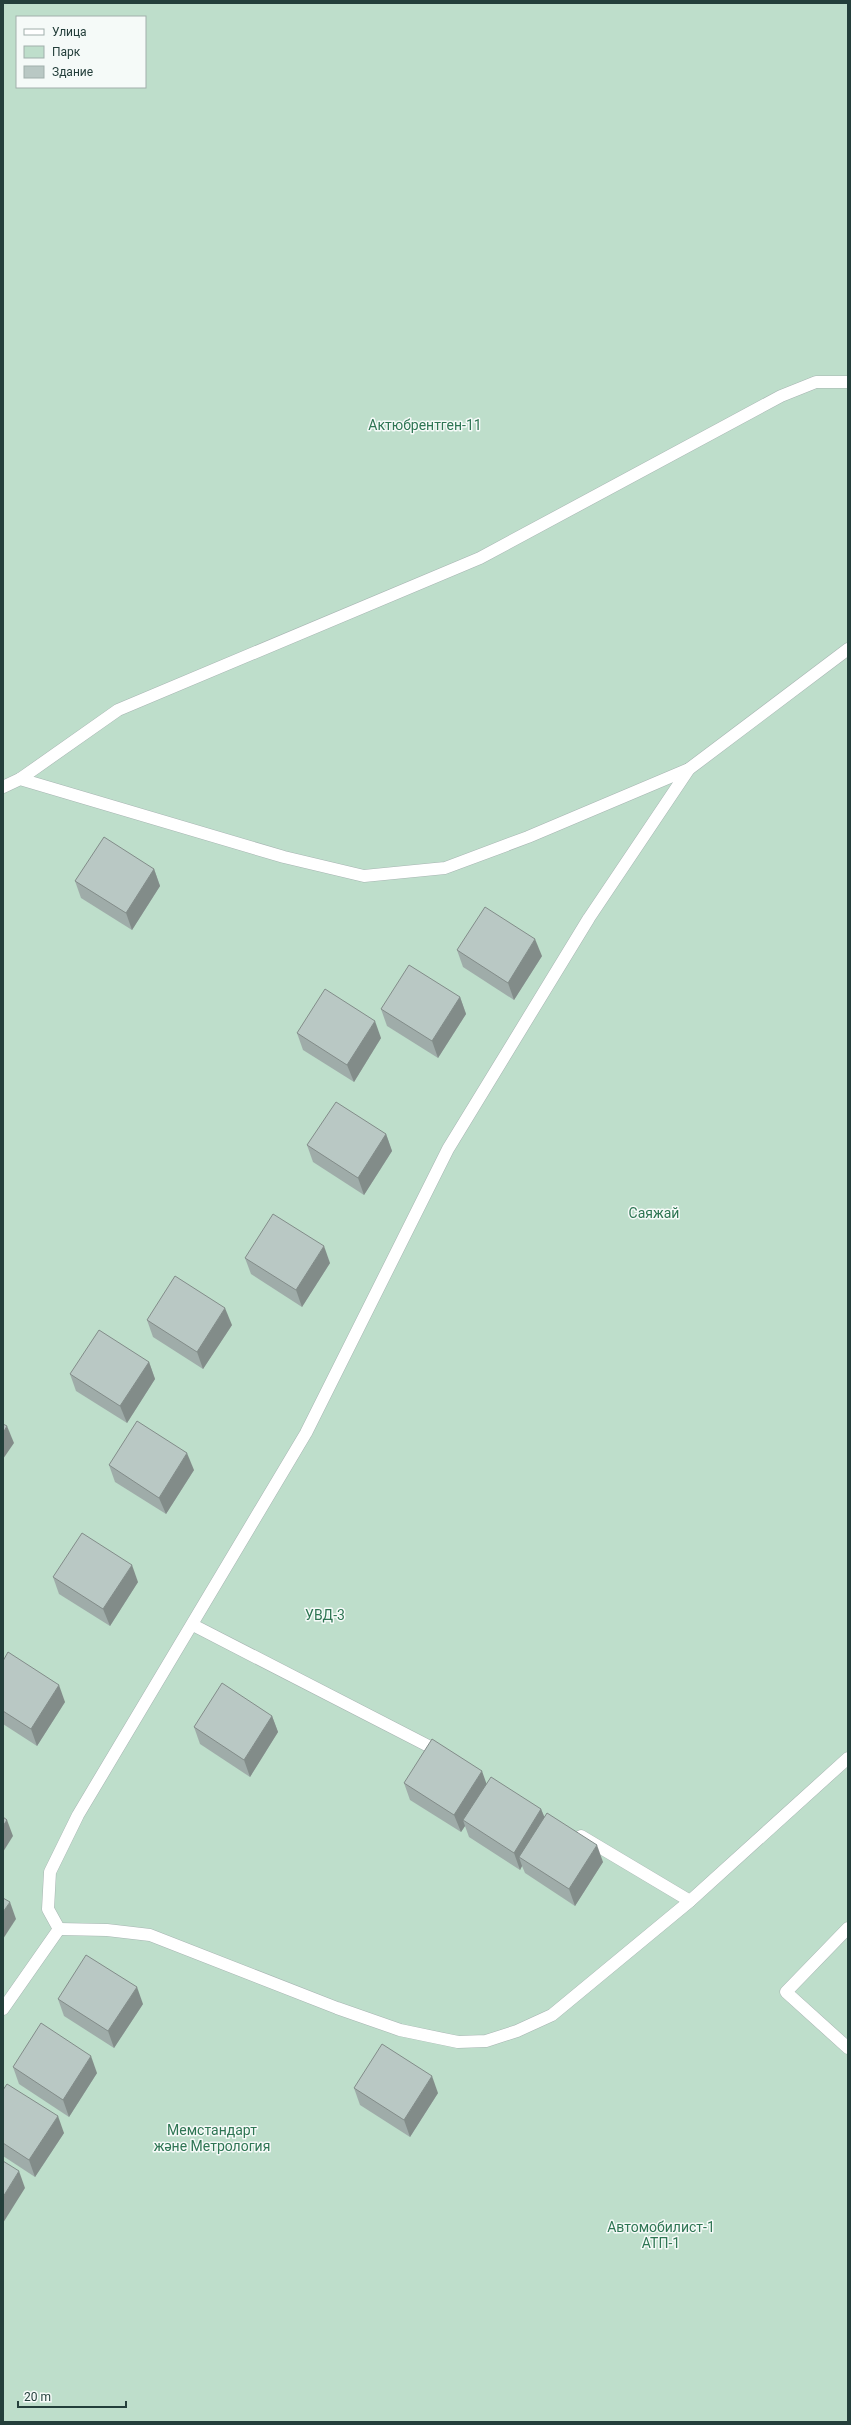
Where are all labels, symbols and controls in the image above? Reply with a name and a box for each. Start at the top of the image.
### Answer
legend [16,16,146,88]
text: Улица [52,25,87,39]
text: Парк [52,45,81,59]
text: Здание [52,65,93,79]
park label: Актюбрентген-11 [368,417,482,433]
park label: Саяжай [629,1205,679,1221]
park label: УВД-3 [305,1607,345,1623]
park label: Мемстандарт және Метрология [154,2122,270,2154]
park label: Автомобилист-1 АТП-1 [607,2219,715,2251]
scale bar [18,2383,126,2409]
text: 20 m [24,2390,51,2404]

